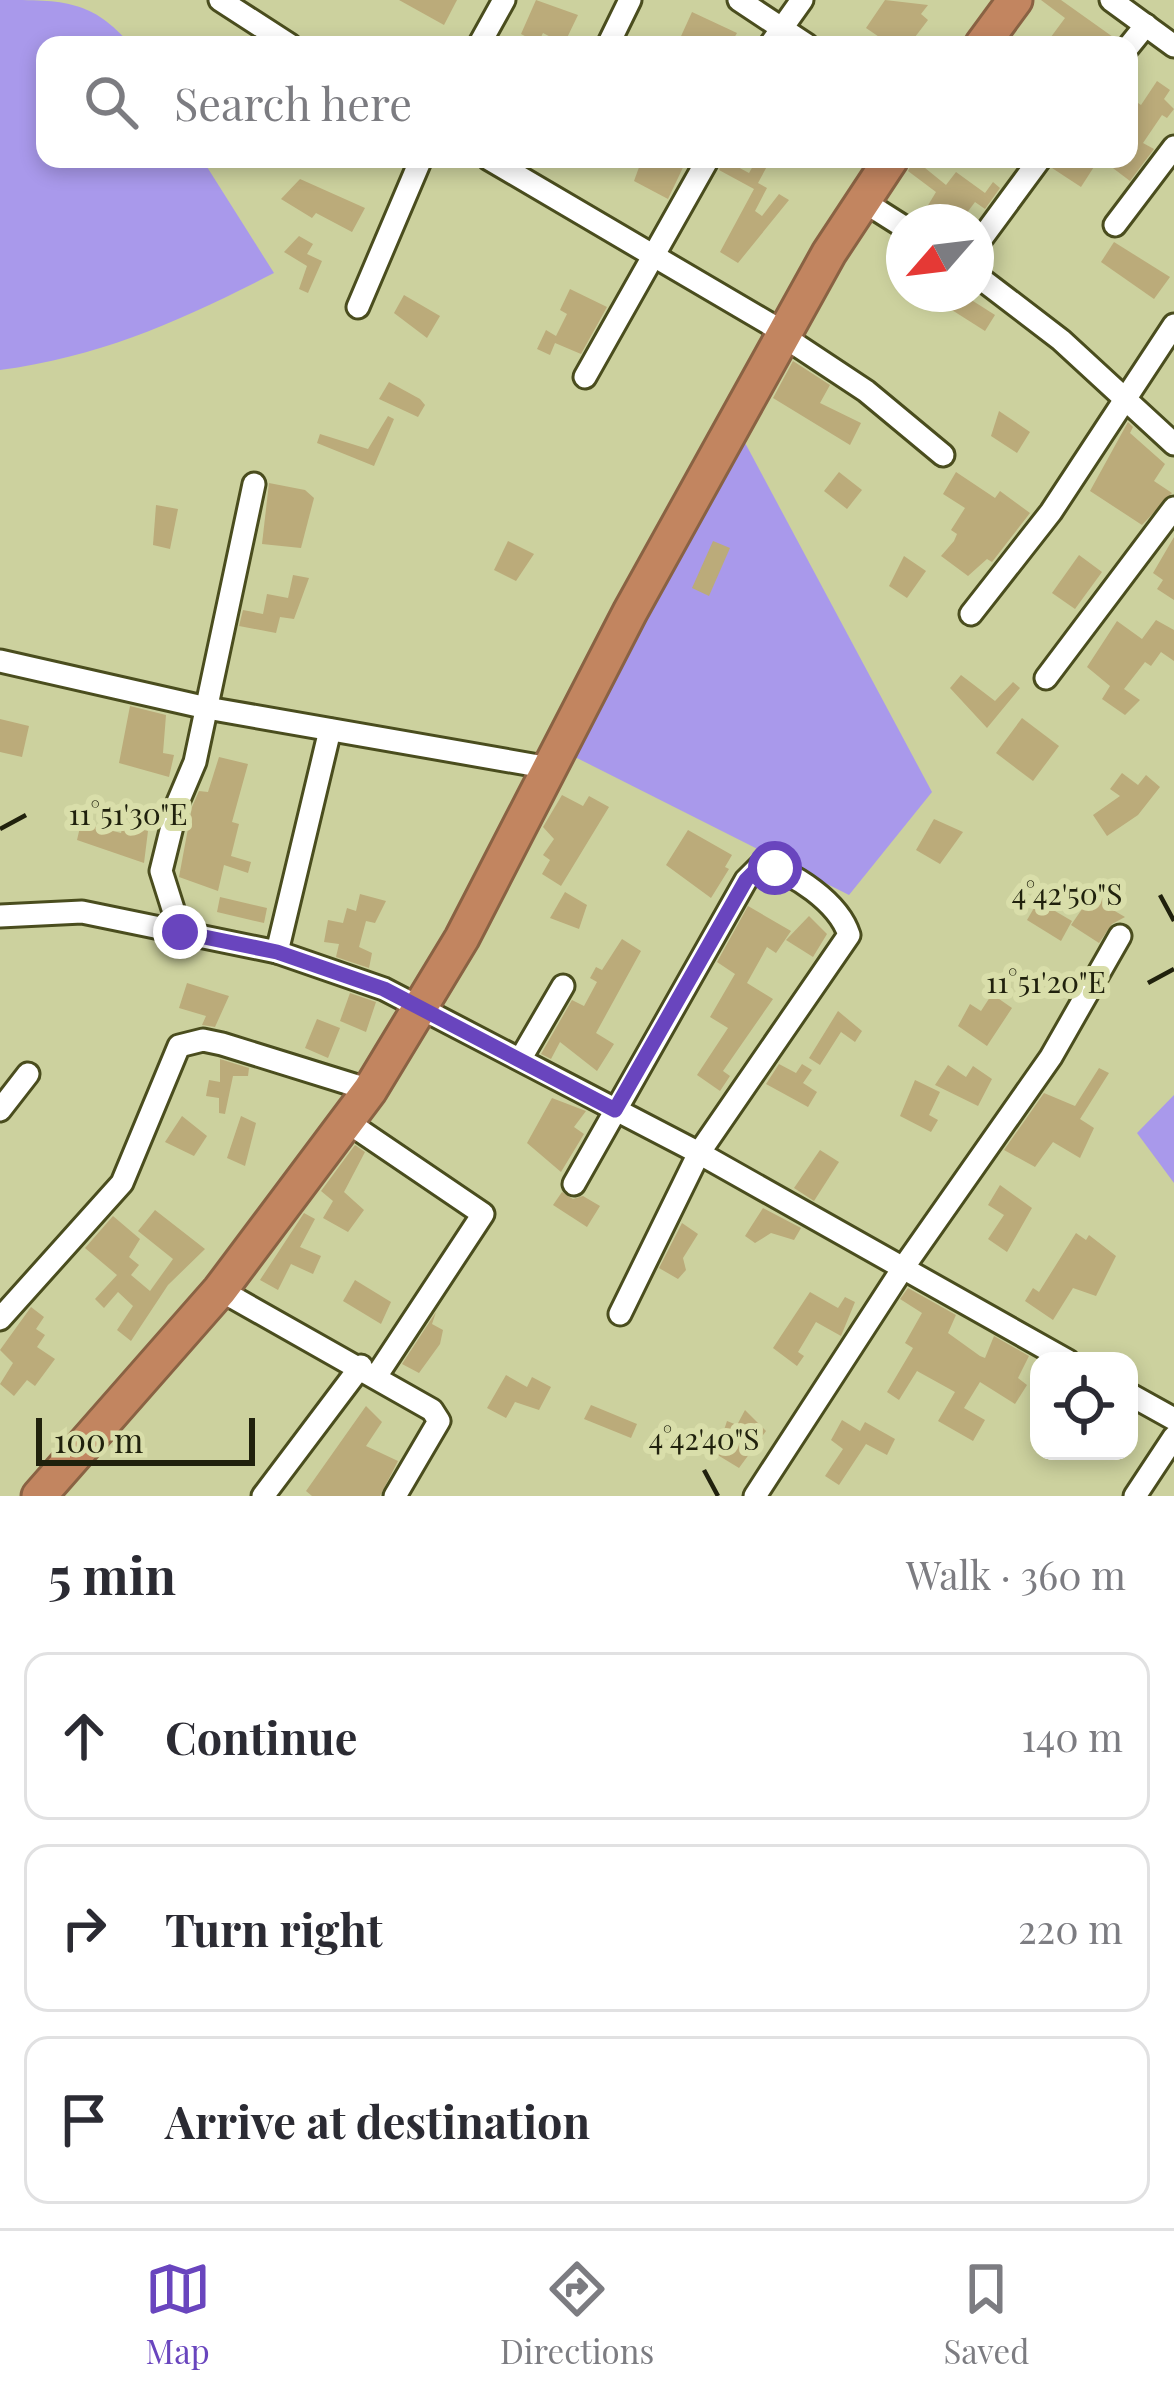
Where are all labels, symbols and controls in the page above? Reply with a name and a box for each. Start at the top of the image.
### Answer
search box [36,36,1138,168]
icon: search [78,69,144,135]
text: Search here [174,72,412,132]
north arrow [886,204,994,312]
text: 11°51'30"E [69,793,187,833]
route start [748,841,802,895]
text: 4°42'50"S [1012,873,1123,913]
route end [153,905,207,959]
text: 11°51'20"E [986,961,1106,1001]
map controls [1030,1352,1138,1460]
button: locate [1030,1352,1138,1460]
scale bar [36,1412,255,1465]
text: 100 m [54,1417,143,1461]
text: 4°42'40"S [648,1418,760,1458]
text: 5 min [48,1540,176,1608]
text: Walk · 360 m [906,1548,1126,1600]
icon: ahead [51,1703,117,1769]
text: Continue [165,1706,357,1766]
text: 140 m [1022,1710,1123,1762]
icon: right [51,1895,117,1961]
text: Turn right [165,1898,383,1958]
text: 220 m [1018,1902,1123,1954]
icon: arrive [51,2087,117,2153]
text: Arrive at destination [165,2090,590,2150]
tab: Map [145,2256,211,2372]
tab: Directions [500,2256,654,2372]
tab: Saved [944,2256,1029,2372]

